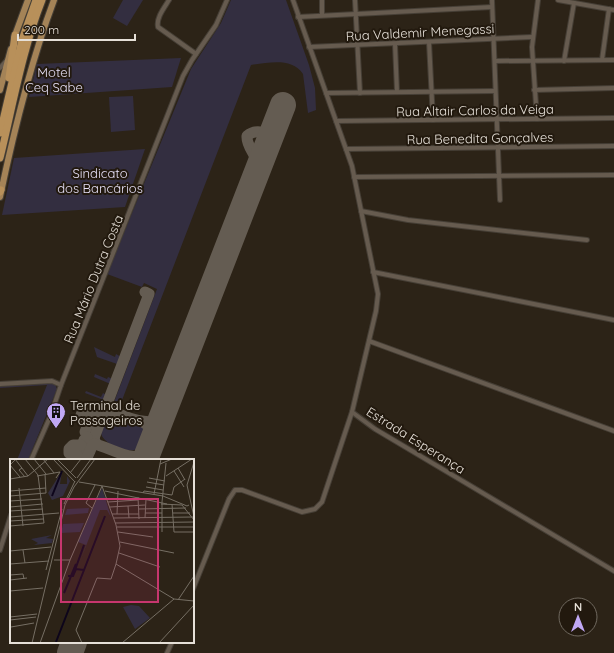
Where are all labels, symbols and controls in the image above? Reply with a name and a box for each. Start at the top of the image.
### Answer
scale bar [18,16,135,42]
street label: Rua Valdemir Menegassi [345,20,495,44]
text: 200 m [24,22,59,37]
park label: Motel Ceq Sabe [25,64,83,95]
street label: Rua Altair Carlos da Veiga [396,101,554,119]
street label: Rua Benedita Gonçalves [407,129,553,147]
park label: Sindicato dos Bancários [57,165,143,196]
street label: Rua Mário Dutra Costa [60,212,126,346]
place label: Terminal de Passageiros [70,397,142,428]
building icon: Terminal de Passageiros [45,401,67,429]
street label: Estrada Esperança [364,403,468,477]
inset map [10,459,194,643]
north arrow [558,597,598,637]
text: N [574,600,582,614]

